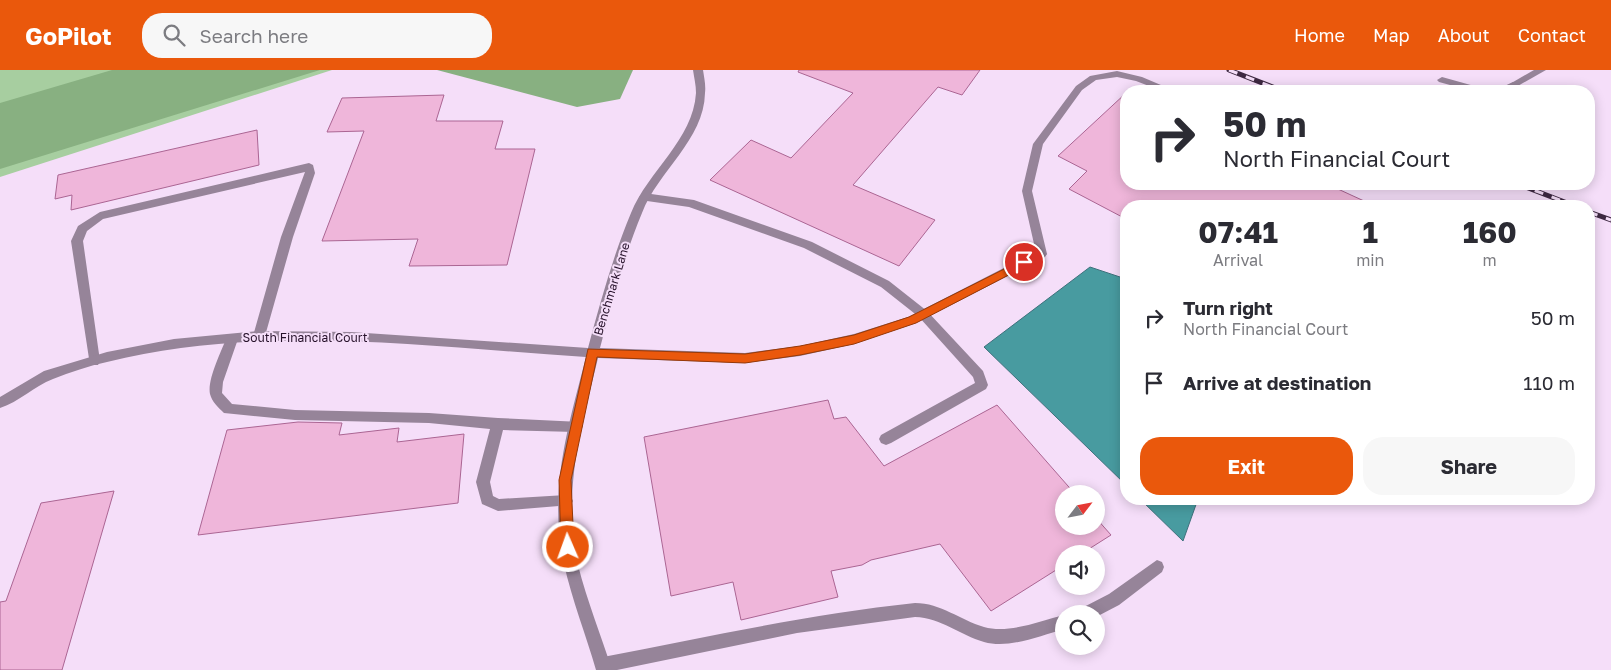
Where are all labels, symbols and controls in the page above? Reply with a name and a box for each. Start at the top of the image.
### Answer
search box [142,13,492,58]
text: GoPilot [25,21,112,50]
icon: search [160,21,188,49]
text: Search here [200,24,308,47]
text: Home [1294,24,1345,46]
text: Map [1373,24,1410,46]
text: About [1438,24,1490,46]
text: Contact [1518,24,1586,46]
text: 50 m [1223,103,1306,145]
icon: right [1140,105,1205,170]
text: North Financial Court [1223,145,1450,172]
text: 07:41 [1198,214,1278,250]
text: 1 [1363,214,1378,250]
text: 160 [1463,214,1517,250]
street label: Benchmark Lane [590,241,633,337]
pin [1003,241,1045,283]
icon: arrive [1010,248,1038,276]
text: Arrival [1213,250,1263,270]
text: min [1356,250,1384,270]
text: m [1483,250,1497,270]
text: Turn right [1183,296,1273,319]
icon: right [1140,304,1168,332]
text: 50 m [1531,306,1575,329]
text: North Financial Court [1183,319,1348,339]
street label: South Financial Court [243,330,368,345]
icon: arrive [1140,369,1168,397]
text: Arrive at destination [1183,371,1371,394]
text: 110 m [1523,371,1575,394]
button: Exit [1140,437,1353,495]
button: Share [1363,437,1575,495]
north arrow [1055,485,1105,535]
map controls [1055,485,1105,655]
position arrow [541,520,593,572]
button: sound [1055,545,1105,595]
button: search [1055,605,1105,655]

